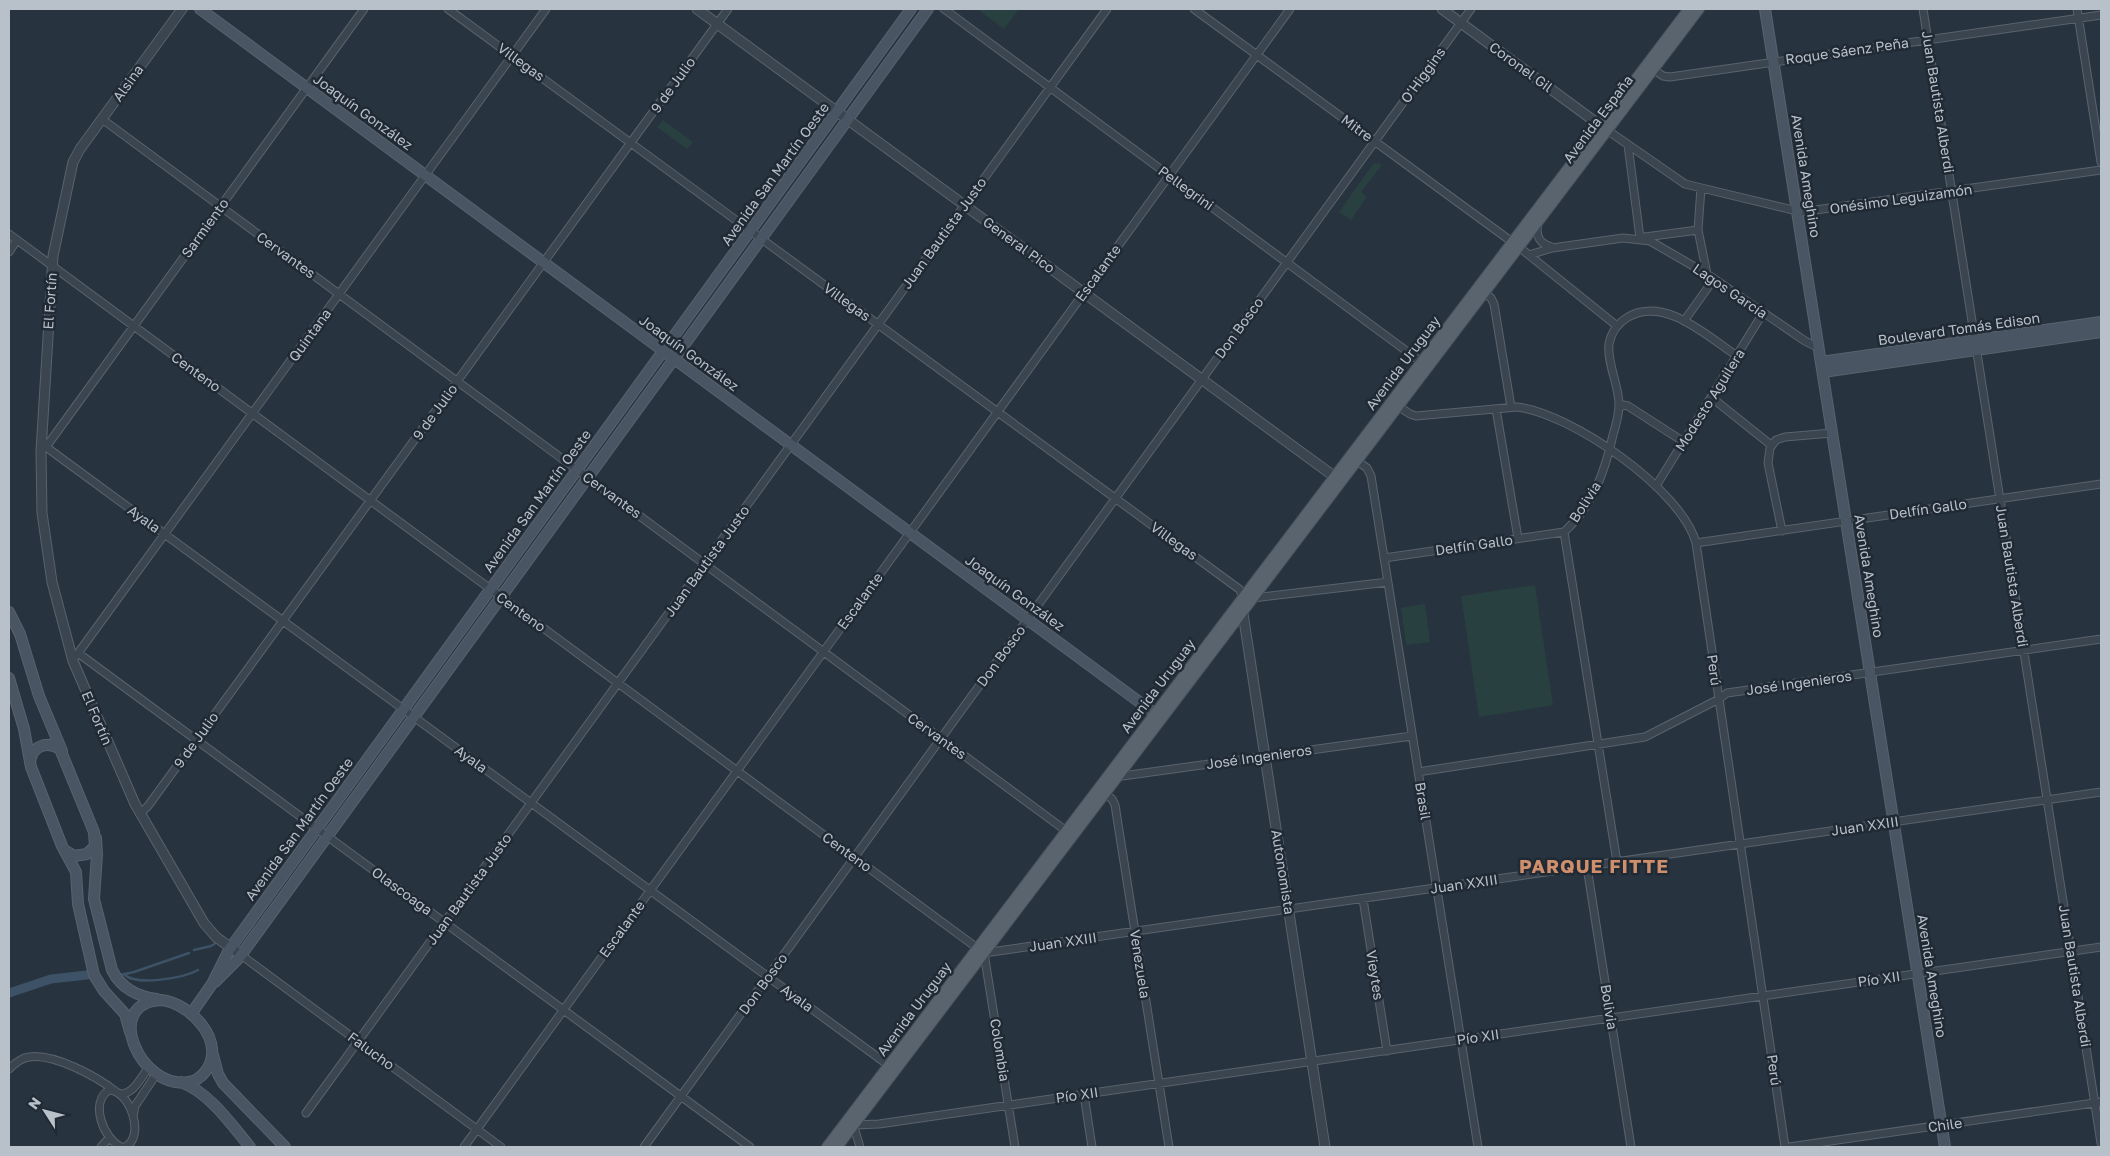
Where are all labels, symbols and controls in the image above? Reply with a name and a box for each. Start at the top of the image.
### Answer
street label: Juan Bautista Alberdi [1919,30,1958,174]
street label: Roque Sáenz Peña [1784,33,1910,68]
street label: Coronel Gil [1486,38,1556,95]
street label: Villegas [494,39,548,84]
street label: O'Higgins [1397,43,1449,106]
street label: 9 de Julio [647,53,699,116]
street label: Alsina [109,61,147,104]
street label: Joaquín González [310,70,416,153]
street label: Avenida España [1559,71,1636,166]
street label: Avenida San Martín Oeste [717,99,832,248]
street label: Mitre [1338,110,1376,145]
street label: Avenida Ameghino [1788,113,1825,239]
street label: Pellegrini [1155,162,1217,213]
street label: Juan Bautista Justo [897,174,990,292]
street label: Onésimo Leguizamón [1829,180,1973,217]
street label: Sarmiento [177,195,232,261]
street label: General Pico [980,213,1059,276]
street label: Cervantes [254,228,319,282]
street label: Escalante [1071,241,1124,304]
street label: Lagos García [1690,259,1771,322]
street label: El Fortín [39,272,60,330]
street label: Villegas [820,279,874,324]
street label: Don Bosco [1211,294,1266,362]
street label: Quintana [285,305,334,364]
street label: Boulevard Tomás Edison [1877,309,2041,348]
street label: Joaquín González [636,311,742,394]
street label: Avenida Uruguay [1362,312,1444,413]
street label: Modesto Aguilera [1671,345,1748,454]
street label: Centeno [168,348,224,395]
street label: 9 de Julio [409,380,461,443]
street label: Avenida San Martín Oeste [479,426,594,575]
street label: Cervantes [580,468,645,522]
street label: Bolivia [1565,478,1604,525]
street label: Delfín Gallo [1888,495,1968,522]
street label: Ayala [125,501,164,536]
street label: Juan Bautista Justo [660,502,753,620]
street label: Juan Bautista Alberdi [1993,504,2032,648]
street label: Avenida Ameghino [1851,513,1888,639]
street label: Villegas [1147,518,1201,563]
street label: Delfín Gallo [1434,531,1514,558]
street label: Joaquín González [962,551,1068,634]
street label: Escalante [833,569,886,632]
street label: Centeno [493,588,549,635]
street label: Don Bosco [973,622,1028,690]
street label: Avenida Uruguay [1117,635,1199,736]
street label: Perú [1704,653,1725,687]
street label: José Ingenieros [1745,667,1853,698]
street label: El Fortín [79,688,116,747]
street label: 9 de Julio [170,708,222,771]
street label: Cervantes [905,709,970,763]
street label: Ayala [452,741,491,776]
street label: José Ingenieros [1205,741,1313,772]
street label: Avenida San Martín Oeste [241,754,356,903]
street label: Brasil [1412,781,1435,821]
street label: Juan XXIII [1830,812,1900,839]
street label: Centeno [819,828,875,875]
street label: Autonomista [1268,828,1299,916]
street label: Juan Bautista Justo [422,830,515,948]
district label: PARQUE FITTE [1519,854,1669,877]
street label: Olascoaga [369,863,436,918]
street label: Juan XXIII [1429,870,1499,897]
street label: Escalante [595,897,648,960]
street label: Juan Bautista Alberdi [2056,904,2095,1048]
street label: Avenida Ameghino [1914,913,1951,1039]
street label: Juan XXIII [1028,928,1098,955]
street label: Venezuela [1127,928,1154,1000]
street label: Vieytes [1363,949,1388,1001]
street label: Don Bosco [735,950,790,1018]
street label: Avenida Uruguay [873,958,955,1059]
street label: Pío XII [1857,967,1901,990]
street label: Ayala [778,980,817,1015]
street label: Bolivia [1598,983,1621,1031]
street label: Colombia [987,1017,1014,1083]
street label: Pío XII [1456,1025,1500,1048]
street label: Falucho [345,1028,398,1073]
street label: Perú [1764,1053,1785,1087]
street label: Pío XII [1055,1083,1099,1106]
north arrow [20,1086,70,1136]
text: N [24,1094,44,1112]
street label: Chile [1927,1114,1963,1135]

